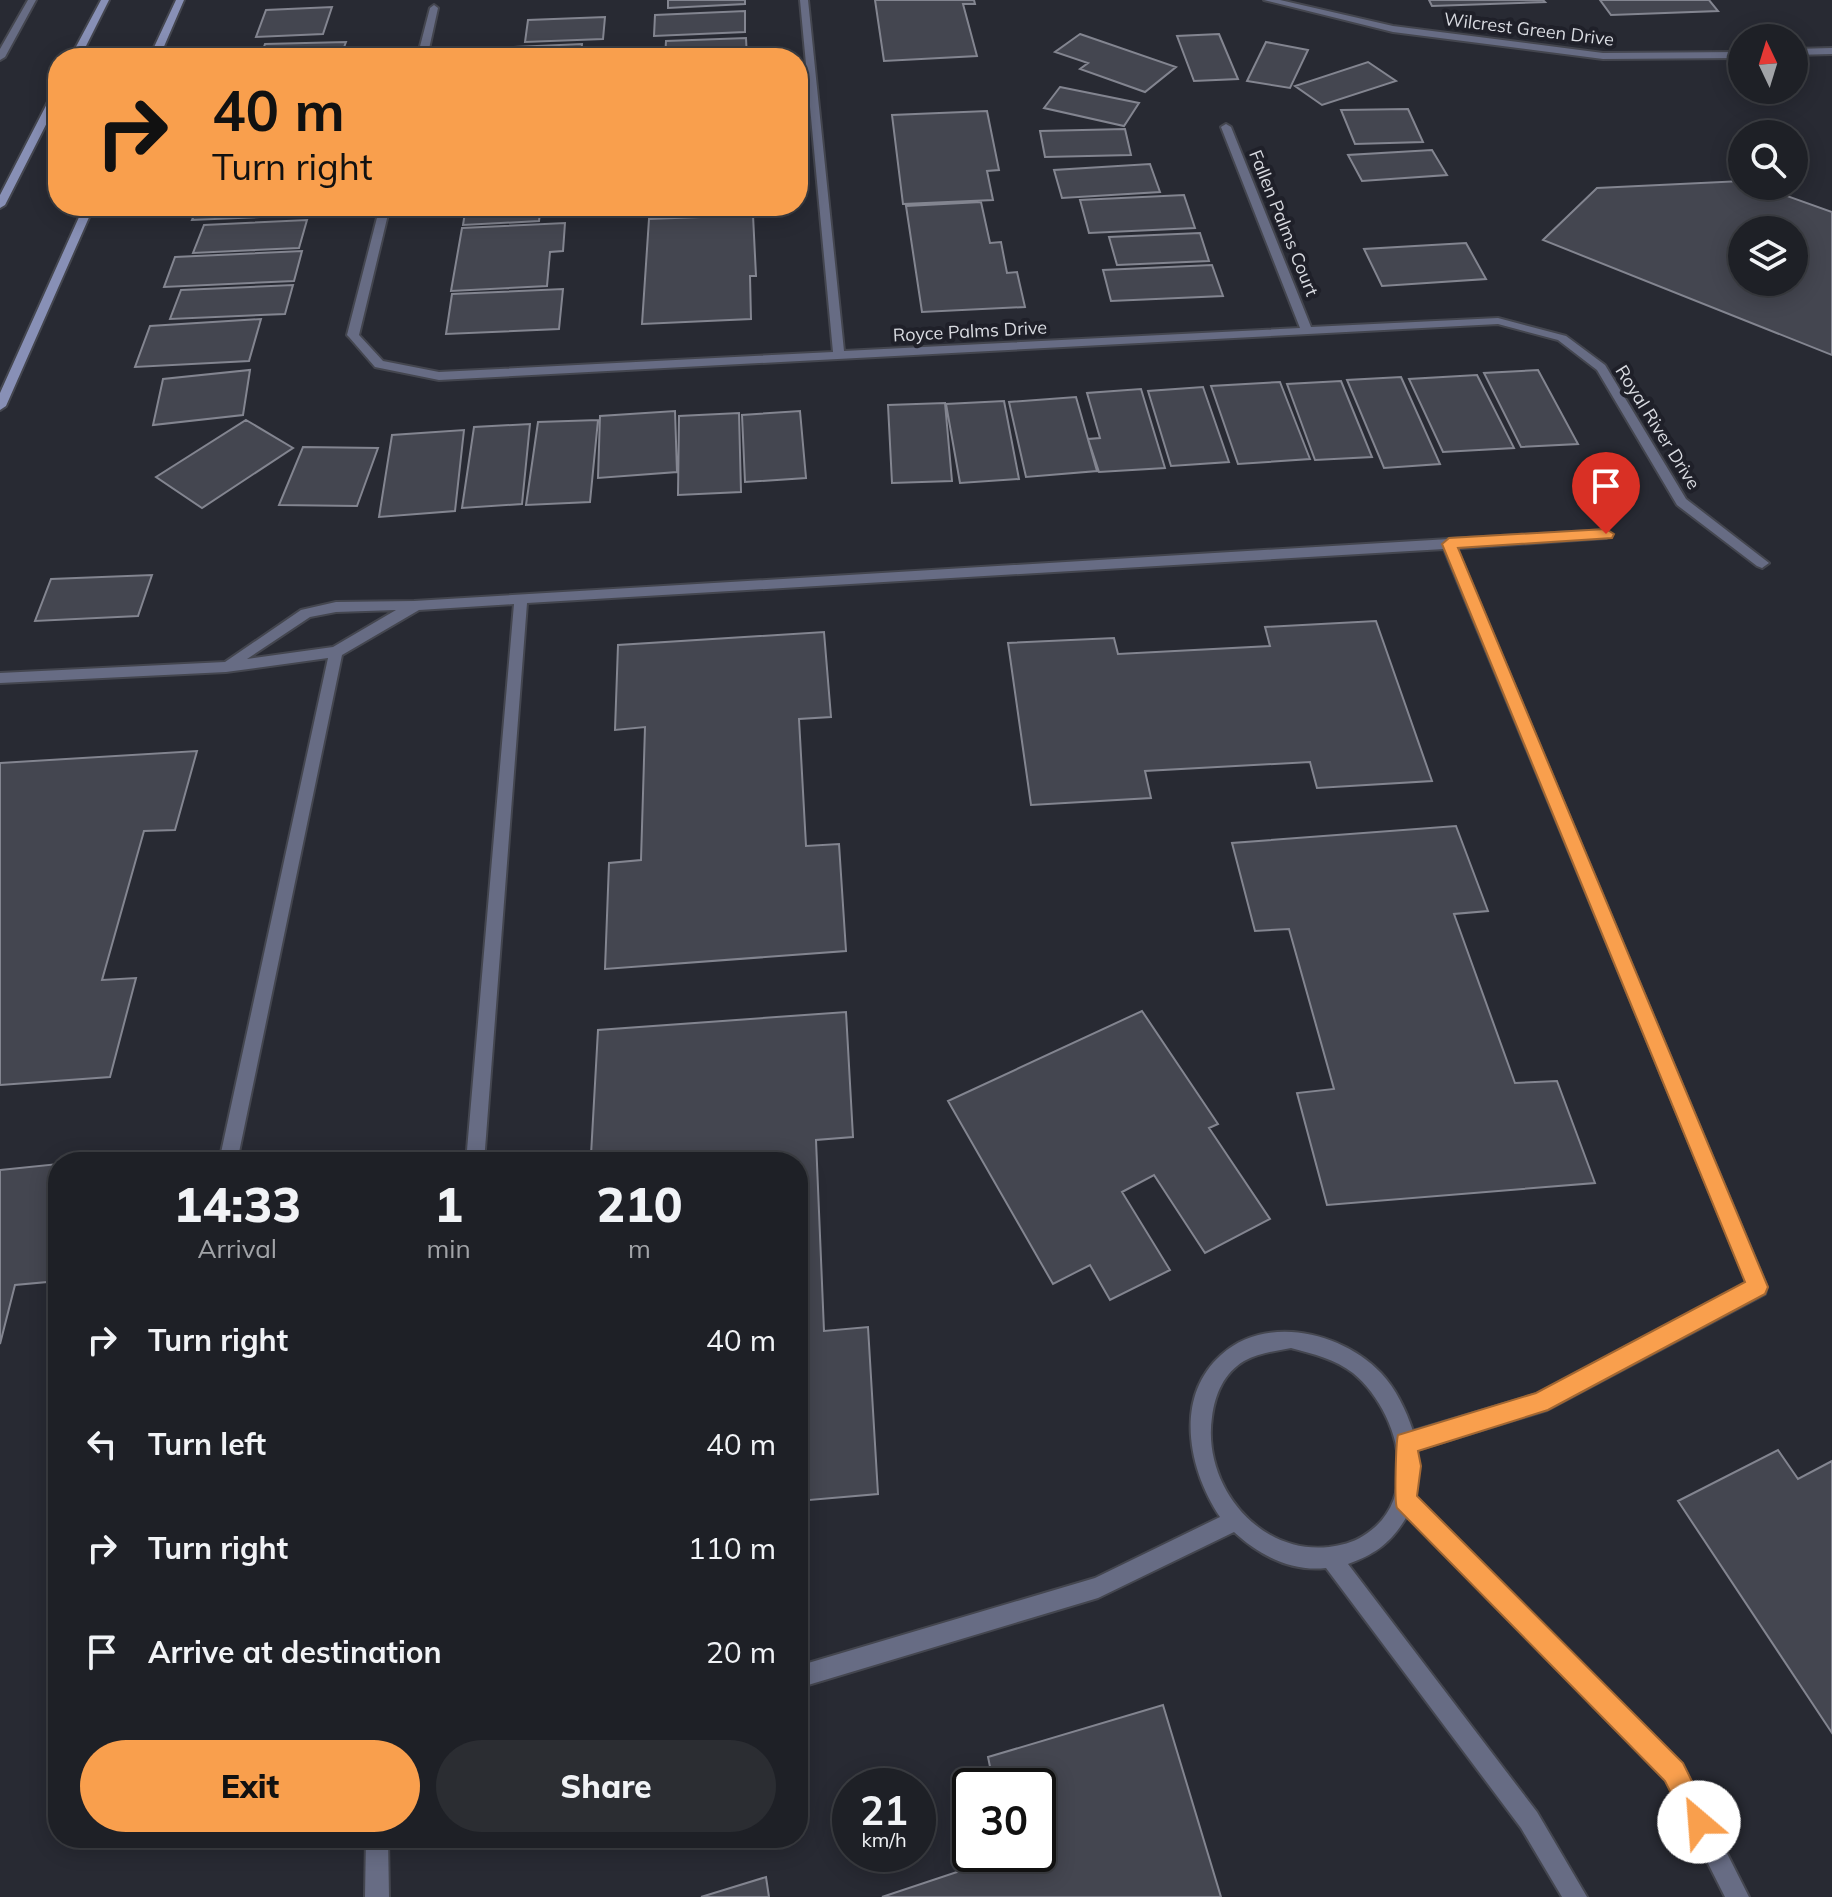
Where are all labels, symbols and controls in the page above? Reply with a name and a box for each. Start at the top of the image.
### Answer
street label: Wilcrest Green Drive [1443,7,1615,51]
north arrow [1728,24,1808,104]
map controls [1728,24,1808,296]
text: 40 m [212,75,345,145]
icon: right [80,80,184,184]
button: search [1728,120,1808,200]
text: Turn right [212,144,373,189]
street label: Fallen Palms Court [1244,147,1324,299]
button: layers [1728,216,1808,296]
street label: Royce Palms Drive [892,315,1048,347]
street label: Royal River Drive [1611,361,1705,493]
pin [1572,452,1640,534]
icon: arrive [1584,464,1628,508]
text: 14:33 [173,1174,301,1234]
text: 1 [434,1174,463,1234]
text: 210 [596,1174,683,1234]
text: Arrival [197,1232,277,1265]
text: min [427,1232,471,1265]
text: m [628,1232,651,1265]
icon: right [80,1318,124,1362]
text: Turn right [148,1321,288,1359]
text: 40 m [706,1321,776,1359]
icon: left [80,1422,124,1466]
text: Turn left [148,1425,266,1463]
text: 40 m [706,1425,776,1463]
icon: right [80,1526,124,1570]
text: Turn right [148,1529,288,1567]
text: 110 m [688,1529,776,1567]
icon: arrive [80,1630,124,1674]
text: Arrive at destination [148,1633,442,1671]
text: 20 m [706,1633,776,1671]
button: Exit [80,1740,420,1832]
button: Share [436,1740,776,1832]
speed limit sign: 30 [952,1768,1056,1872]
position arrow [1657,1780,1741,1864]
text: 21 [860,1785,908,1835]
text: km/h [861,1827,907,1852]

